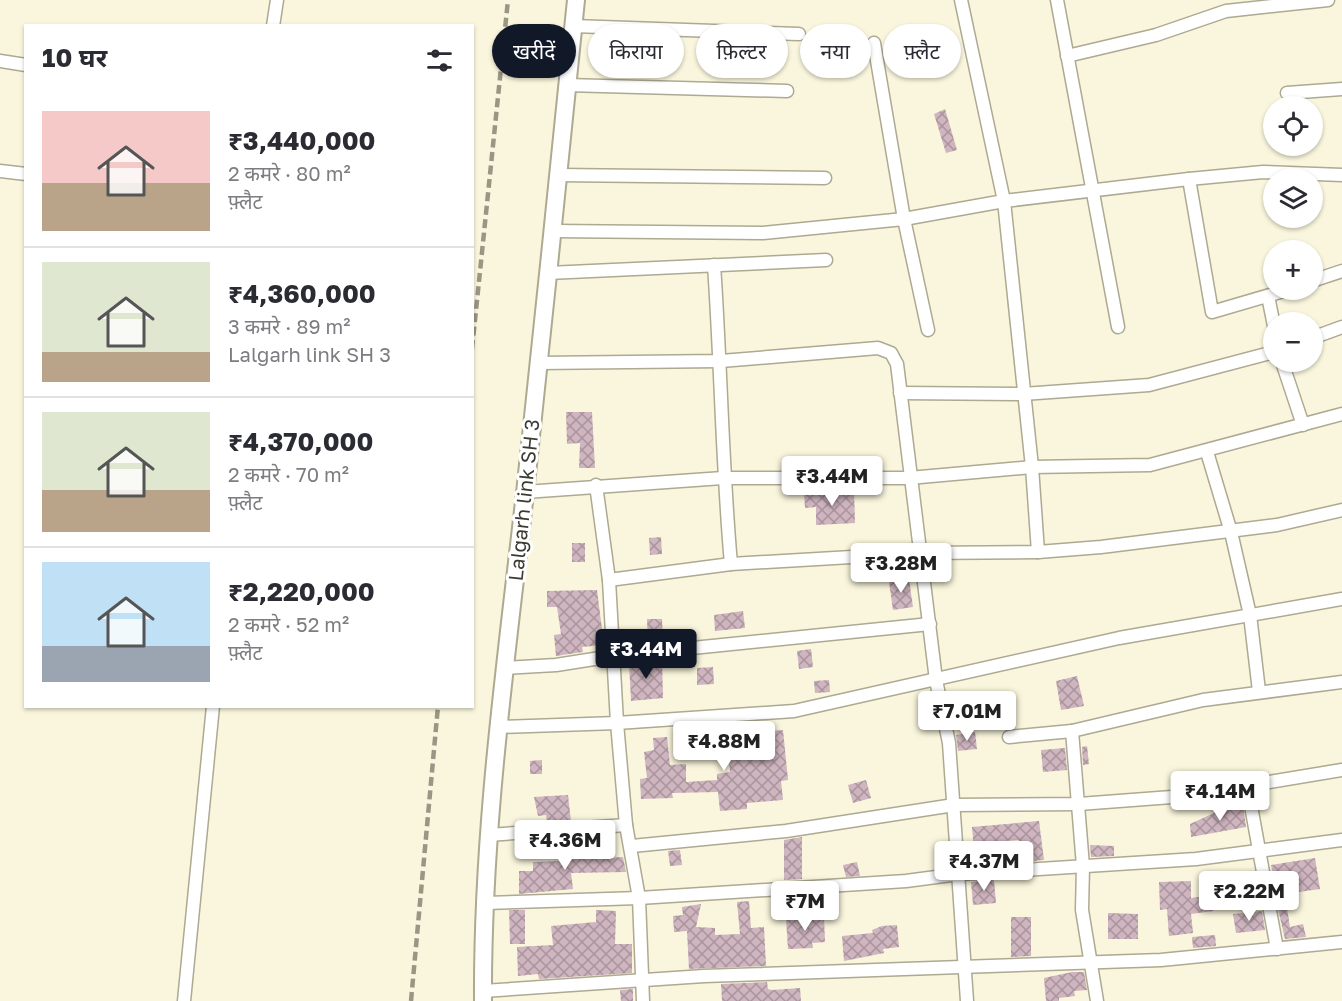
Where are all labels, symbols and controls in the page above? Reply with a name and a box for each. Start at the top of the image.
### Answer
chip: खरीदें [492,24,576,78]
chip: किराया [588,24,684,78]
chip: फ़िल्टर [696,24,788,78]
chip: नया [800,24,871,78]
chip: फ़्लैट [883,24,961,78]
text: 10 घर [42,42,107,73]
icon: filters [423,44,456,77]
map controls [1263,96,1323,372]
button: locate [1263,96,1323,156]
text: ₹3,440,000 [228,125,375,156]
icon: home [90,135,162,207]
text: 2 कमरे · 80 m² [228,161,351,185]
button: layers [1263,168,1323,228]
text: फ़्लैट [228,189,263,213]
button: + [1263,240,1323,300]
text: ₹4,360,000 [228,278,376,309]
icon: home [90,286,162,358]
button: − [1263,312,1323,372]
text: 3 कमरे · 89 m² [228,314,350,338]
text: Lalgarh link SH 3 [228,342,391,366]
street label: Lalgarh link SH 3 [503,418,543,582]
text: ₹4,370,000 [228,426,373,457]
icon: home [90,436,162,508]
pin: ₹3.44M [783,456,881,507]
text: 2 कमरे · 70 m² [228,462,349,486]
text: ₹3.44M [796,463,868,487]
text: फ़्लैट [228,490,263,514]
pin: ₹3.28M [852,543,950,594]
text: ₹3.28M [865,550,937,574]
text: ₹2,220,000 [228,576,375,607]
icon: home [90,586,162,658]
text: 2 कमरे · 52 m² [228,612,349,636]
pin: ₹3.44M [597,629,695,680]
text: ₹3.44M [610,636,682,660]
text: फ़्लैट [228,640,263,664]
pin: ₹7.01M [918,691,1016,742]
text: ₹7.01M [932,698,1002,722]
pin: ₹4.88M [675,721,773,772]
text: ₹4.88M [687,728,761,752]
pin: ₹4.14M [1171,771,1269,822]
text: ₹4.14M [1185,778,1255,802]
pin: ₹4.36M [516,820,614,871]
text: ₹4.36M [528,827,602,851]
pin: ₹4.37M [935,841,1033,892]
text: ₹4.37M [948,848,1020,872]
pin: ₹2.22M [1200,871,1298,922]
text: ₹2.22M [1213,878,1285,902]
pin: ₹7M [776,881,834,932]
text: ₹7M [785,888,825,912]

